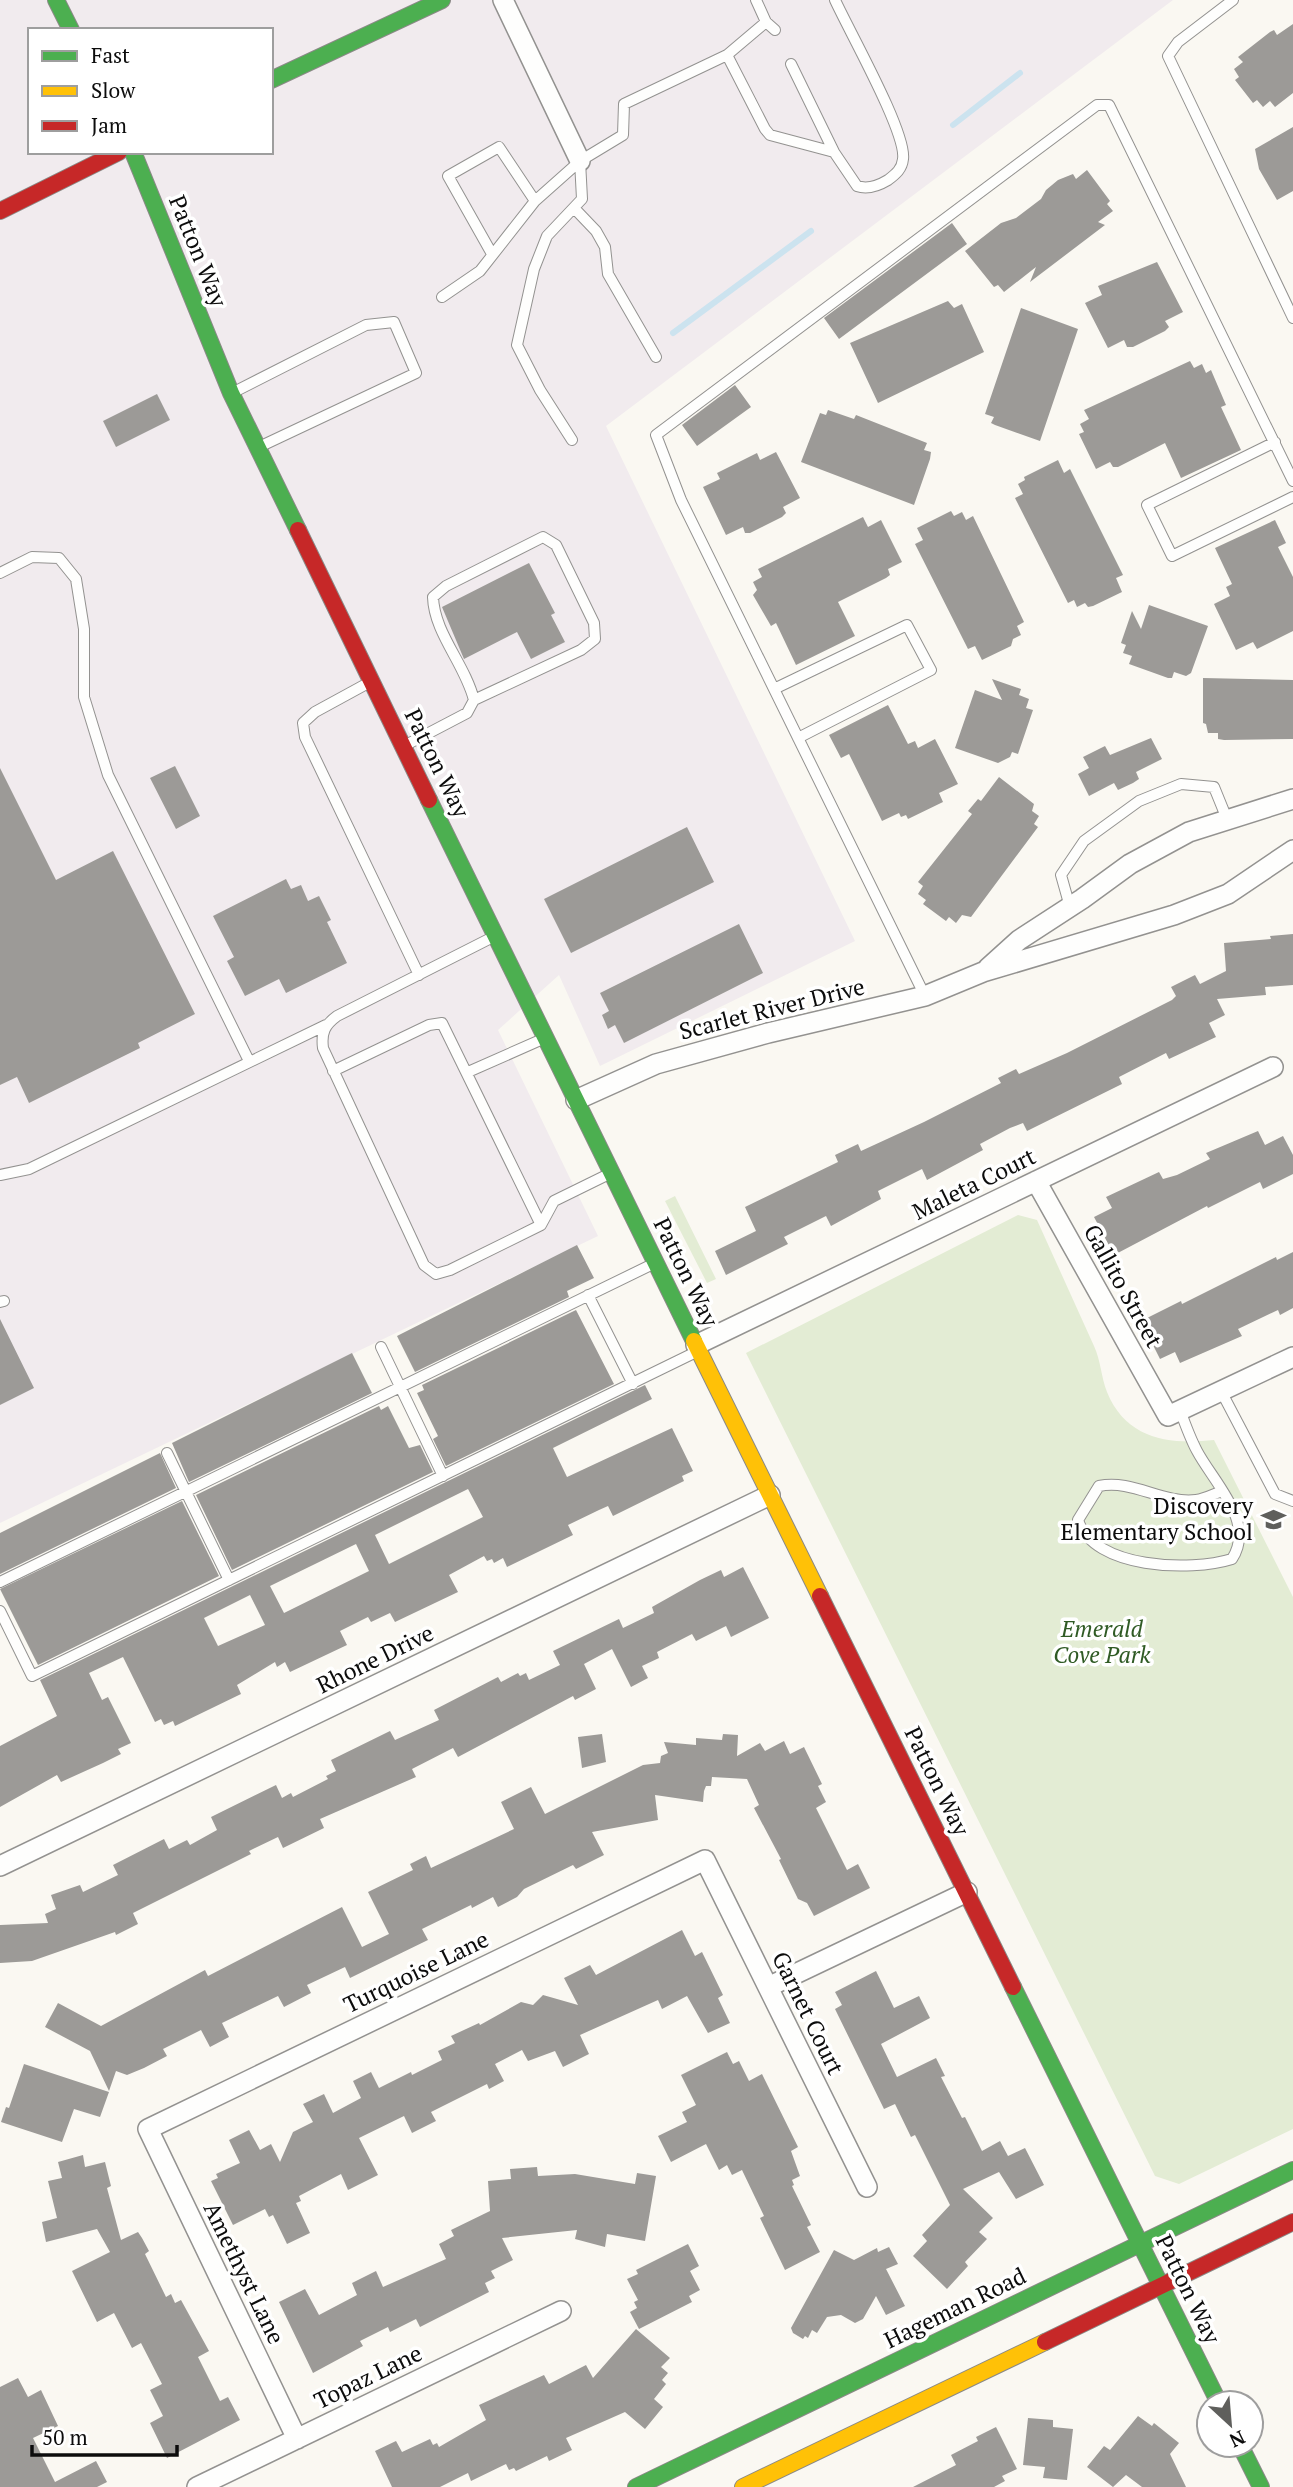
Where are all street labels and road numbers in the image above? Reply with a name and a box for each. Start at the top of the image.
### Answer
street label: Patton Way [162,191,235,311]
street label: Patton Way [398,703,477,823]
street label: Scarlet River Drive [676,971,868,1047]
street label: Maleta Court [907,1140,1041,1227]
street label: Patton Way [647,1212,726,1332]
street label: Gallito Street [1077,1219,1170,1353]
street label: Rhone Drive [311,1617,438,1700]
street label: Patton Way [898,1721,977,1841]
street label: Turquoise Lane [338,1923,493,2020]
street label: Garnet Court [765,1946,852,2080]
street label: Amethyst Lane [197,2197,292,2349]
street label: Patton Way [1149,2229,1228,2349]
street label: Hageman Road [879,2260,1031,2355]
street label: Topaz Lane [309,2337,427,2416]

